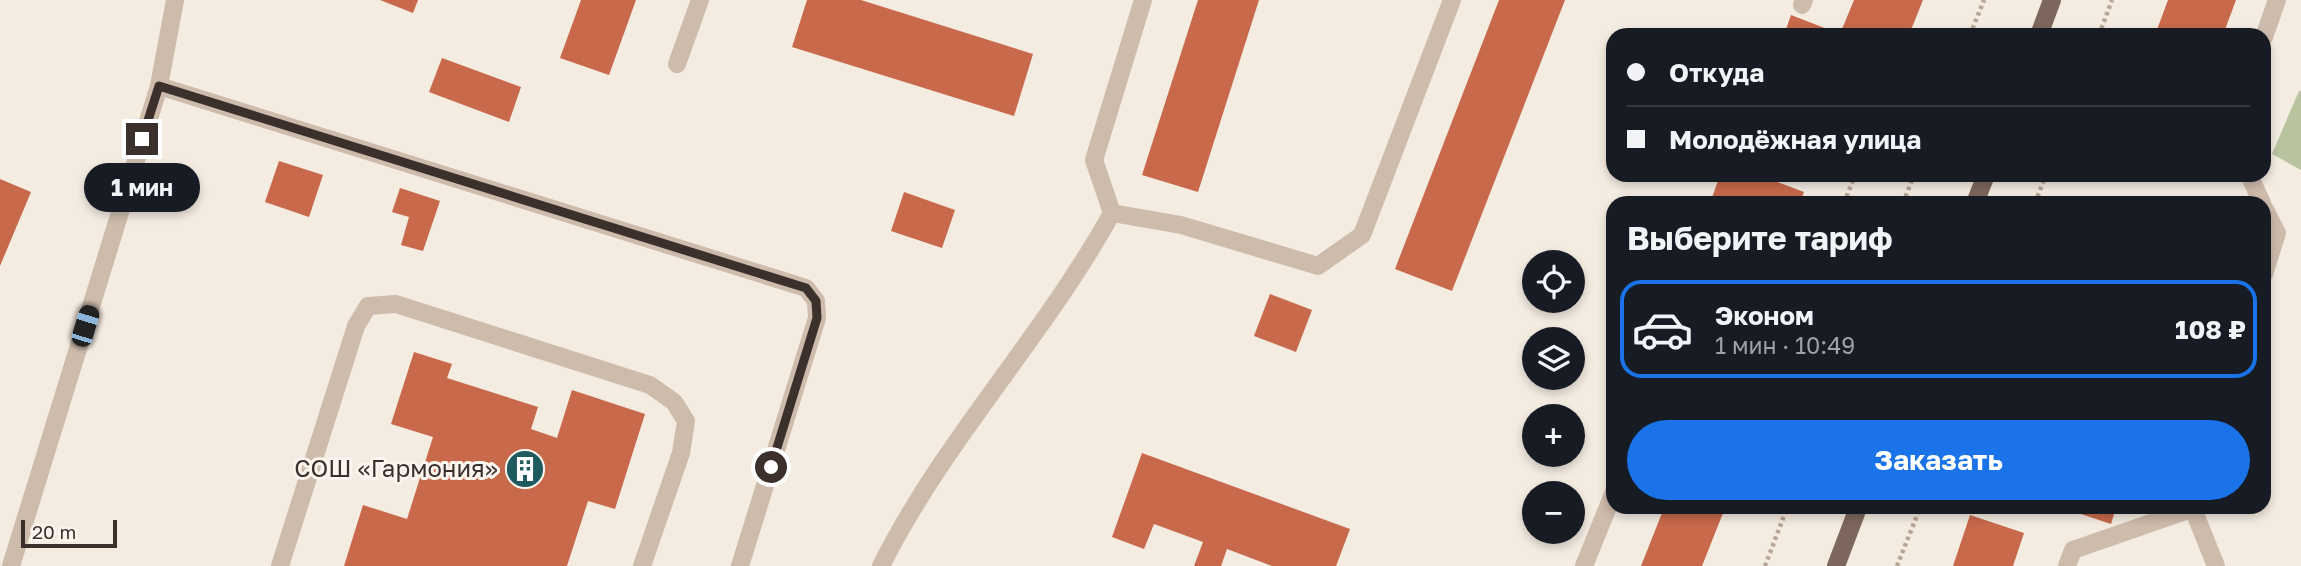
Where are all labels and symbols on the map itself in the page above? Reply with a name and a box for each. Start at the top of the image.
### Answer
route end [126,123,158,155]
callout: 1 мин [84,164,200,212]
car [69,303,102,349]
building icon: СОШ «Гармония» [504,448,546,490]
route start [755,451,787,483]
place label: СОШ «Гармония» [294,453,498,482]
scale bar [21,517,117,549]

